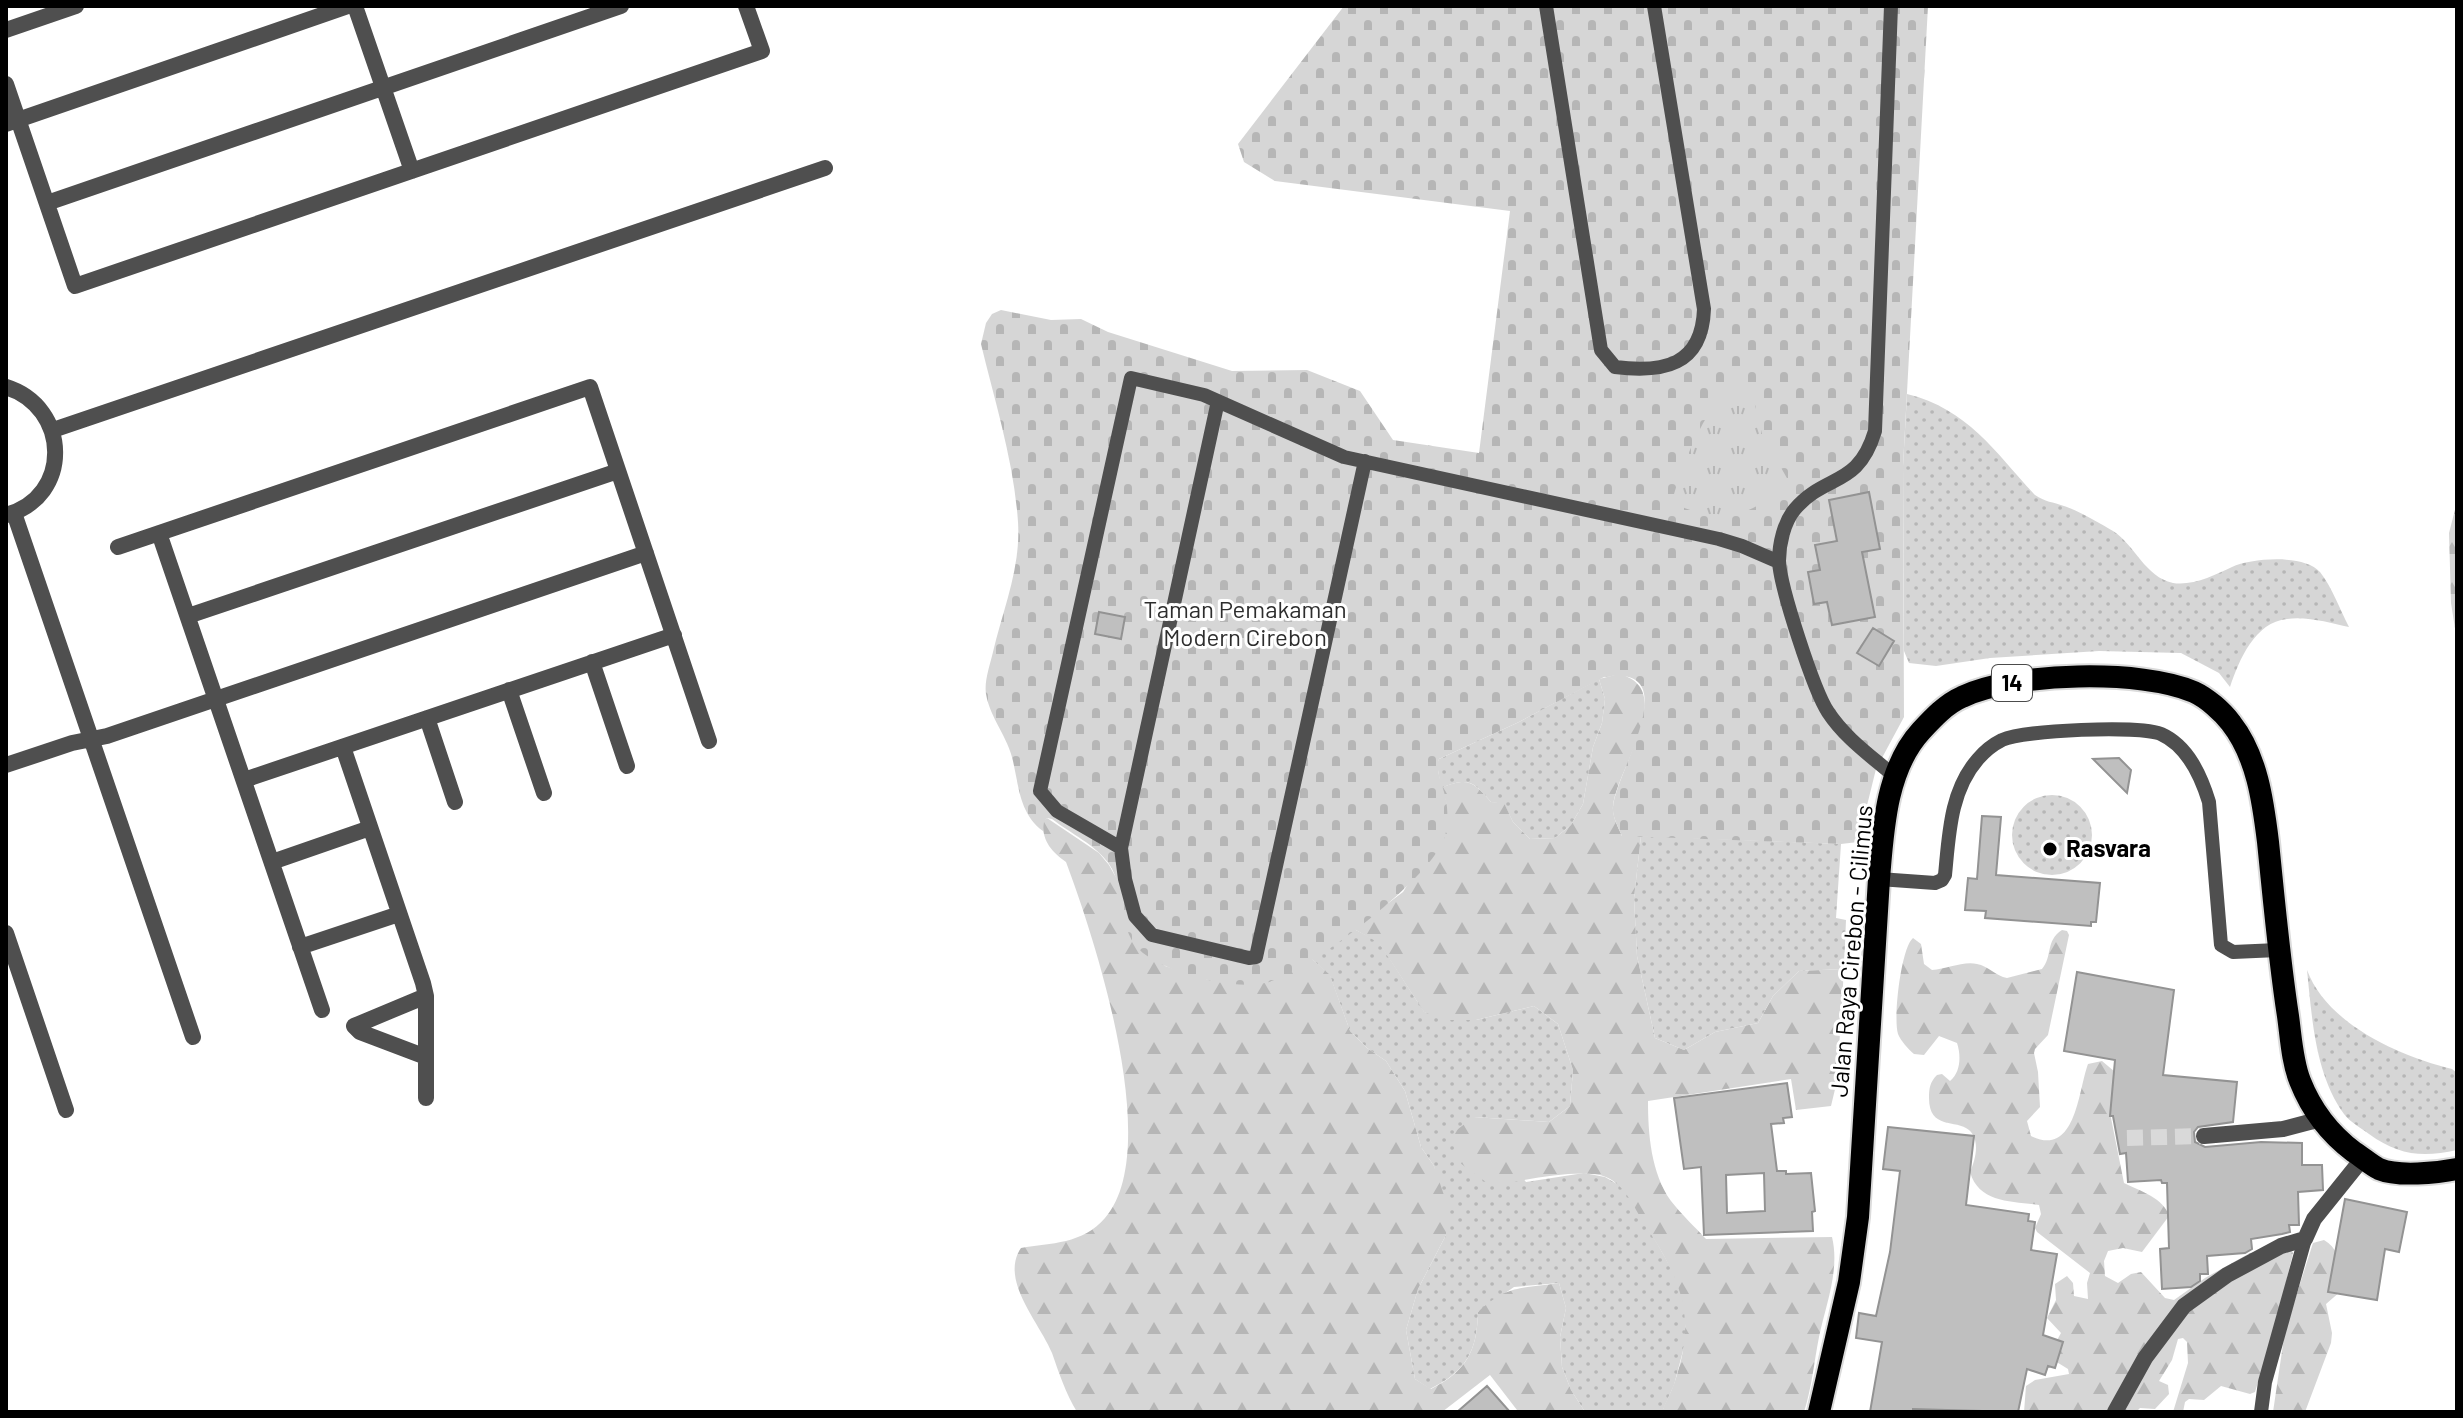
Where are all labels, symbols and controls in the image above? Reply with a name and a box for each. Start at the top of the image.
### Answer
park label: Taman Pemakaman Modern Cirebon [1143,594,1347,651]
road number: 14 [1992,665,2032,701]
street label: Jalan Raya Cirebon - Cilimus [1823,804,1878,1098]
place label: Rasvara [2066,833,2151,862]
marker: Rasvara [2041,840,2059,858]

